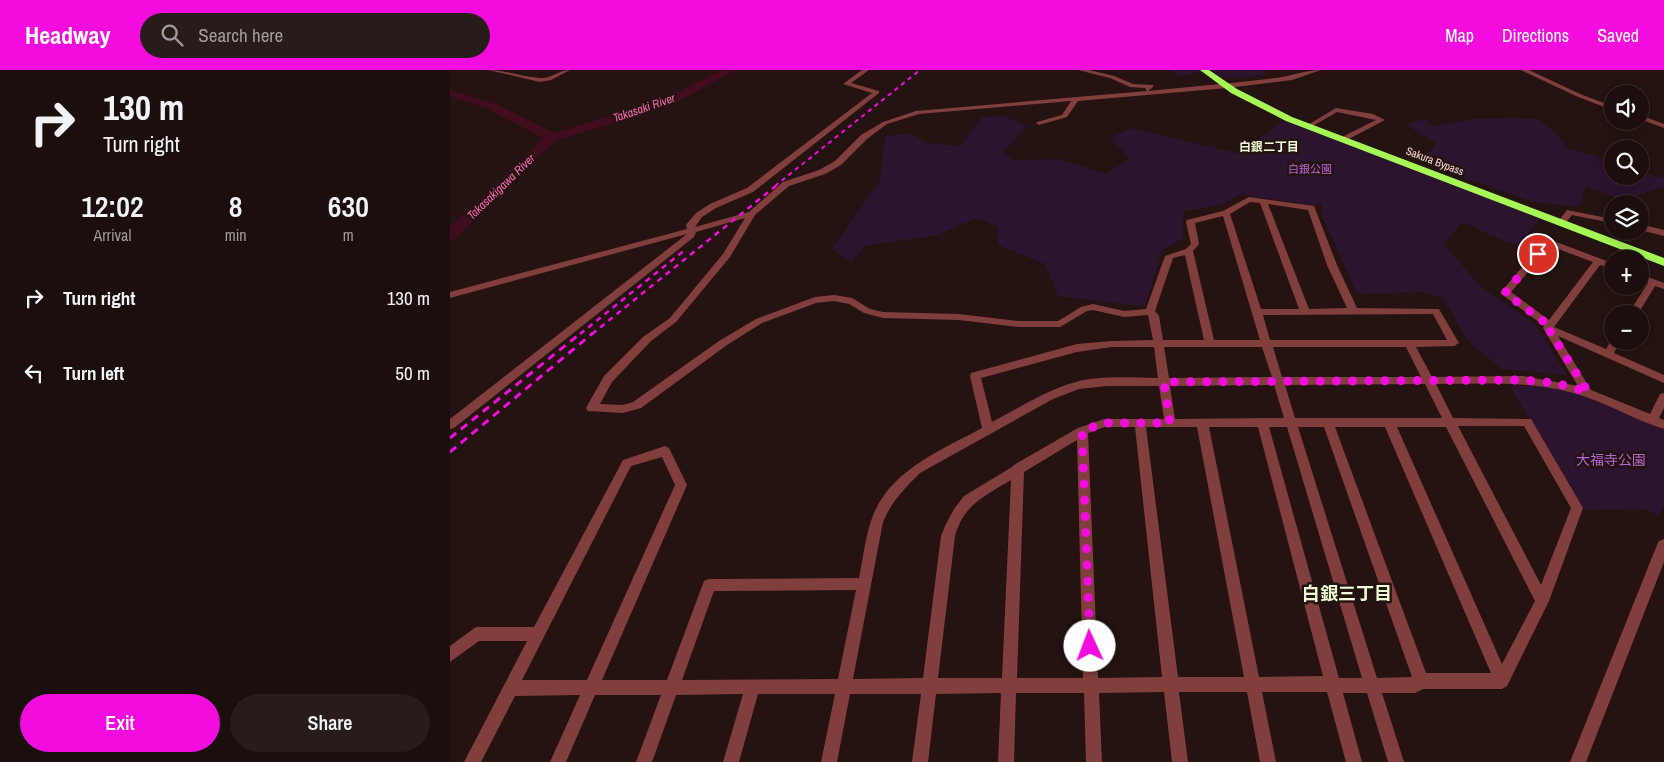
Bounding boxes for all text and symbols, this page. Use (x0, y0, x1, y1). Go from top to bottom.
search box (140, 13, 490, 58)
text: Headway (25, 19, 110, 51)
icon: search (158, 21, 186, 49)
text: Search here (198, 22, 283, 48)
text: Map (1445, 23, 1474, 48)
text: Directions (1502, 23, 1569, 48)
text: Saved (1597, 23, 1639, 48)
text: 130 m (103, 84, 184, 131)
map controls (1604, 85, 1649, 350)
button: sound (1604, 85, 1649, 130)
icon: right (20, 90, 85, 155)
water label: Takasaki River (611, 90, 678, 126)
text: Turn right (103, 129, 180, 159)
district label: 白銀二丁目 (1239, 139, 1299, 155)
button: search (1604, 140, 1649, 185)
street label: Sakura Bypass (1404, 144, 1466, 179)
water label: Takasakigawa River (464, 150, 539, 223)
park label: 白銀公園 (1288, 162, 1332, 176)
text: 12:02 (81, 186, 144, 226)
text: 8 (229, 186, 243, 226)
text: 630 (328, 186, 369, 226)
button: layers (1604, 195, 1649, 240)
text: Arrival (93, 224, 131, 246)
text: min (225, 224, 247, 246)
text: m (343, 224, 354, 246)
pin (1517, 233, 1559, 275)
icon: arrive (1524, 240, 1552, 268)
button: + (1604, 250, 1649, 295)
icon: right (20, 284, 48, 312)
text: Turn right (63, 285, 135, 311)
text: 130 m (387, 285, 430, 311)
button: − (1604, 305, 1649, 350)
icon: left (20, 359, 48, 387)
text: Turn left (63, 360, 124, 386)
text: 50 m (395, 360, 430, 386)
park label: 大福寺公園 (1576, 451, 1646, 469)
district label: 白銀三丁目 (1302, 581, 1392, 606)
position arrow (1063, 619, 1115, 671)
button: Exit (20, 694, 220, 752)
button: Share (230, 694, 430, 752)

